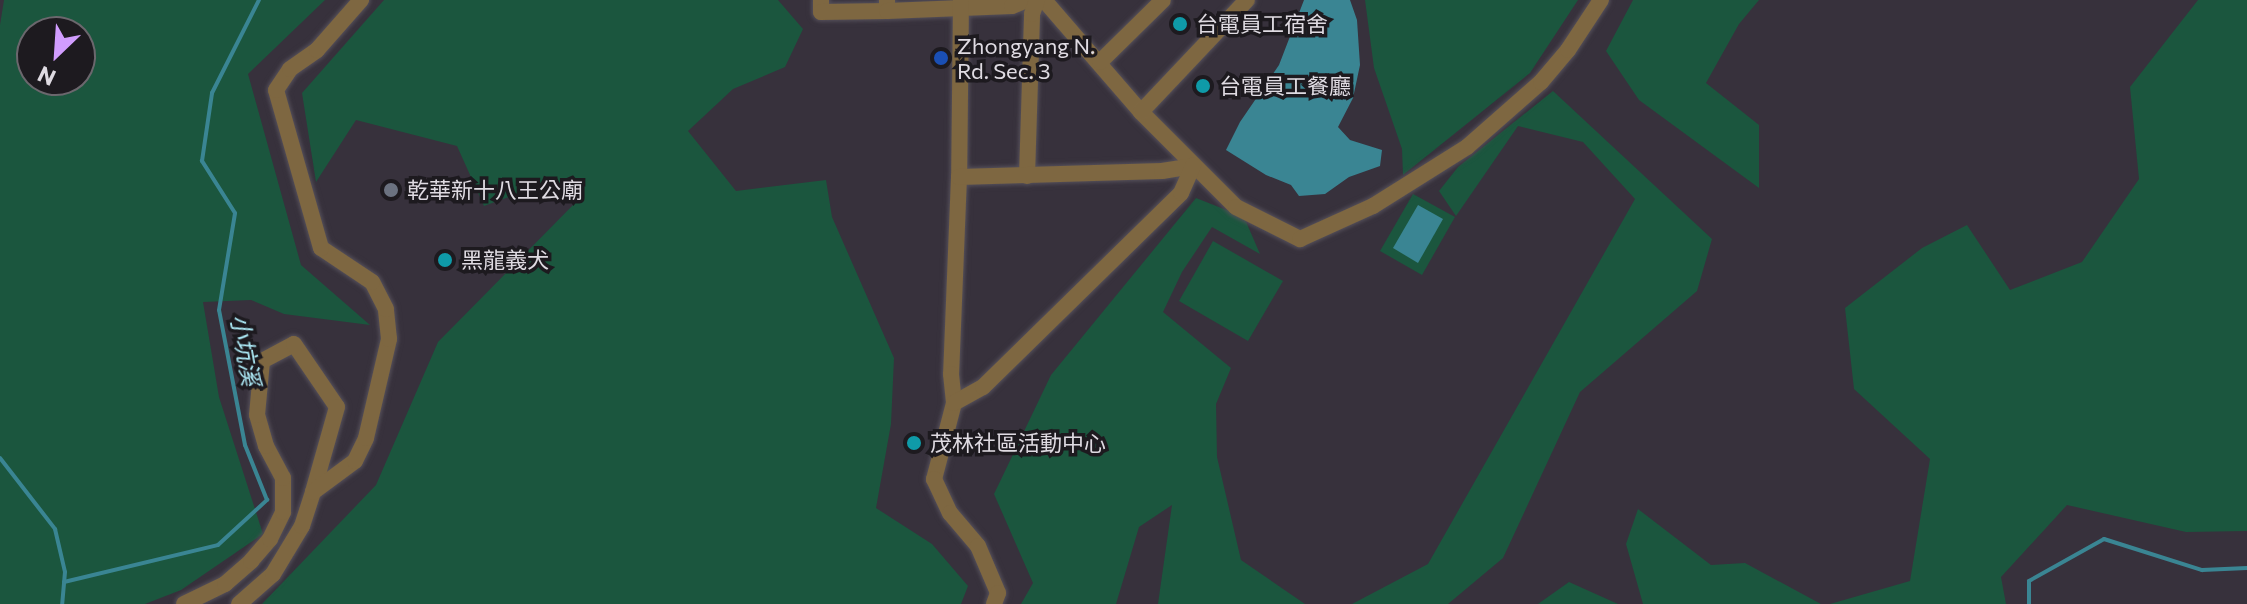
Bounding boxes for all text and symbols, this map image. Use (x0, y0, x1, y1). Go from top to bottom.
place label: 台電員工宿舍 (1196, 11, 1328, 37)
marker: 台電員工宿舍 (1171, 15, 1189, 33)
north arrow (16, 16, 96, 96)
place label: Zhongyang N. Rd. Sec. 3 (957, 32, 1095, 84)
marker: Zhongyang N. Rd. Sec. 3 (932, 49, 950, 67)
text: N (33, 61, 60, 92)
place label: 台電員工餐廳 (1219, 73, 1351, 99)
marker: 台電員工餐廳 (1194, 77, 1212, 95)
place label: 乾華新十八王公廟 (407, 177, 583, 203)
marker: 乾華新十八王公廟 (382, 181, 400, 199)
place label: 黑龍義犬 (461, 247, 549, 273)
marker: 黑龍義犬 (436, 251, 454, 269)
water label: 小坑溪 (226, 312, 266, 388)
place label: 茂林社區活動中心 (930, 430, 1106, 456)
marker: 茂林社區活動中心 (905, 434, 923, 452)

